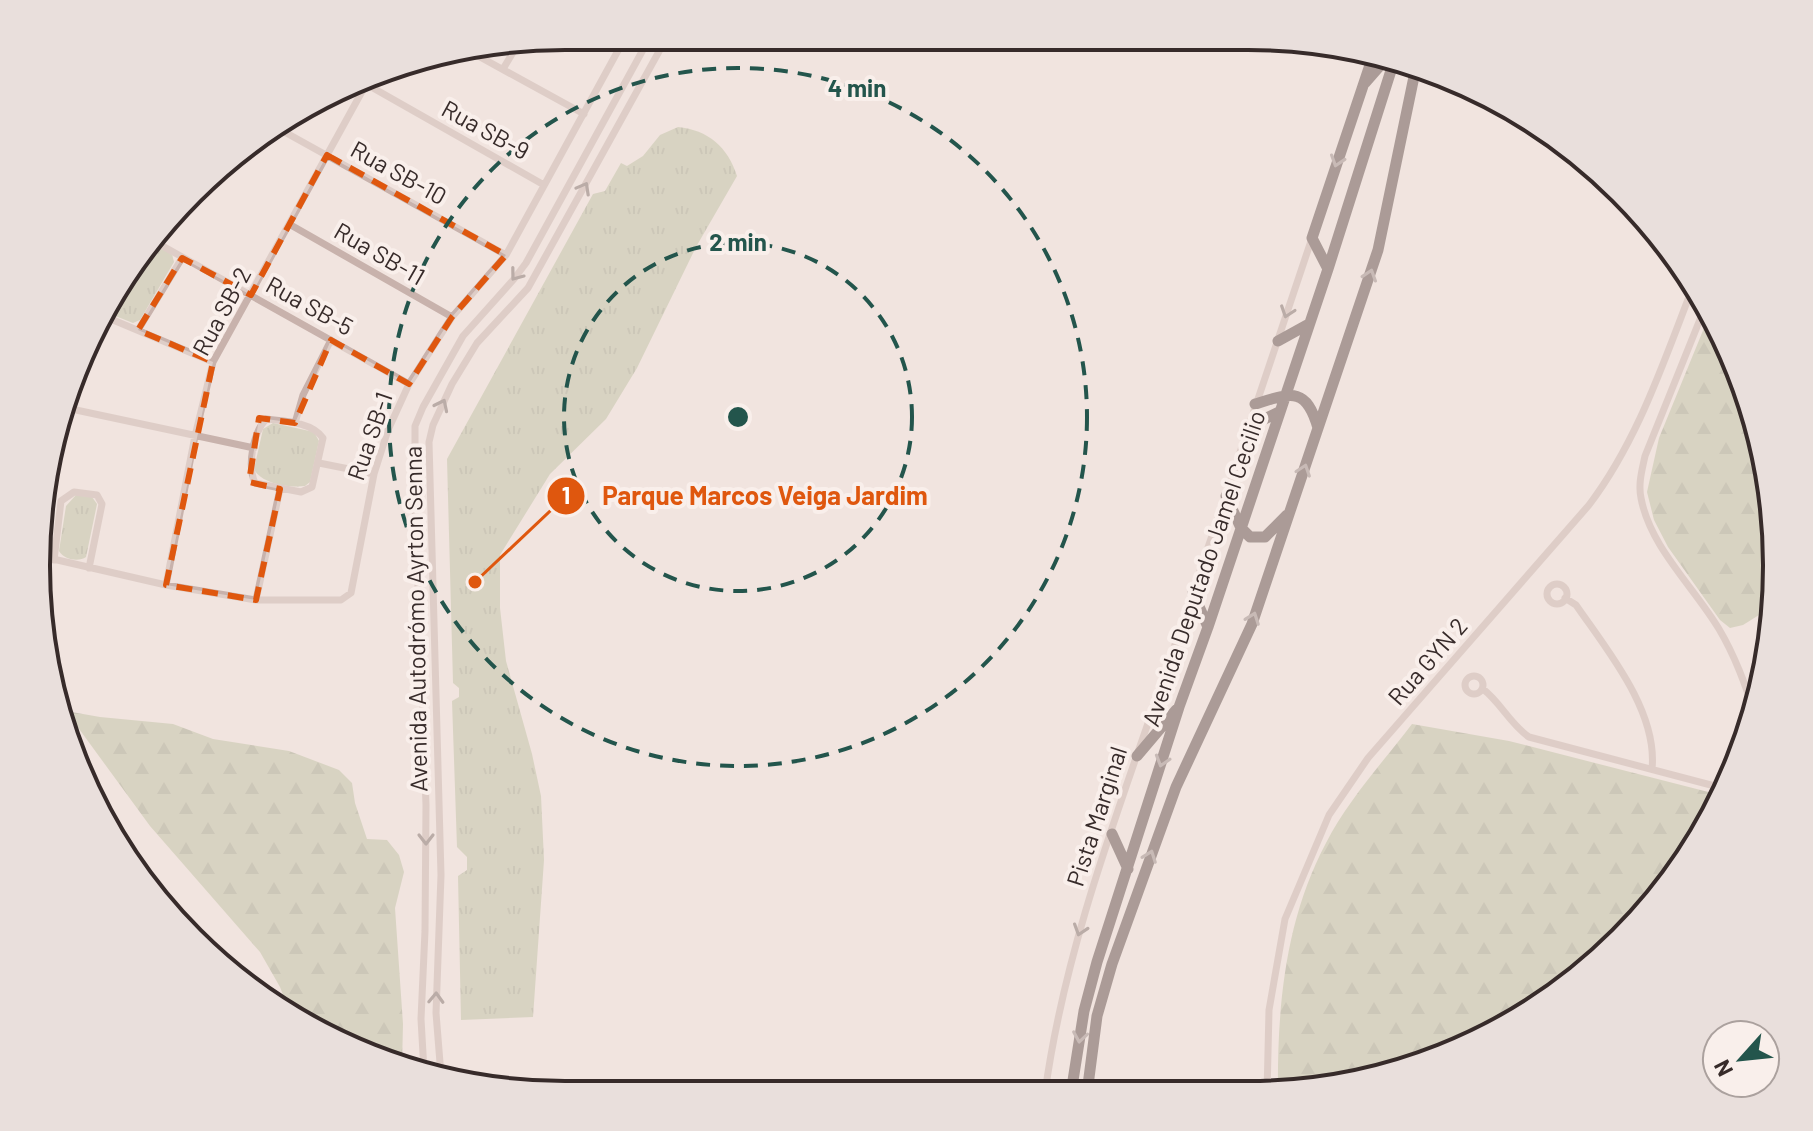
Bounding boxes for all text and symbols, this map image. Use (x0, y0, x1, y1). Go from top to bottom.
text: 4 min (828, 73, 886, 102)
street label: Rua SB-9 (437, 93, 535, 165)
street label: Rua SB-10 (346, 134, 452, 210)
one-way arrow (1330, 153, 1346, 167)
one-way arrow (574, 182, 589, 196)
street label: Rua SB-11 (329, 215, 431, 291)
text: 2 min (709, 227, 767, 256)
street label: Rua SB-2 (186, 262, 256, 360)
one-way arrow (511, 267, 526, 281)
street label: Rua SB-5 (261, 269, 359, 341)
one-way arrow (1360, 269, 1376, 283)
one-way arrow (1281, 304, 1297, 318)
street label: Rua SB-1 (340, 388, 398, 484)
one-way arrow (432, 398, 448, 413)
centre of rings (724, 403, 752, 431)
street label: Avenida Deputado Jamel Cecilio (1135, 406, 1271, 730)
street label: Avenida Autodrómo Ayrton Senna (397, 446, 433, 792)
one-way arrow (1295, 464, 1311, 478)
callout: Parque Marcos Veiga Jardim (546, 471, 944, 521)
text: Parque Marcos Veiga Jardim (602, 479, 928, 510)
text: 1 (562, 480, 570, 509)
street label: Rua GYN 2 (1381, 611, 1473, 711)
one-way arrow (1244, 612, 1260, 626)
street label: Pista Marginal (1060, 742, 1132, 890)
one-way arrow (1155, 754, 1171, 767)
one-way arrow (417, 833, 435, 846)
one-way arrow (1141, 850, 1157, 864)
one-way arrow (1074, 923, 1090, 937)
one-way arrow (428, 991, 445, 1004)
north arrow (1701, 1019, 1781, 1099)
one-way arrow (1072, 1030, 1089, 1044)
text: N (1707, 1056, 1737, 1081)

